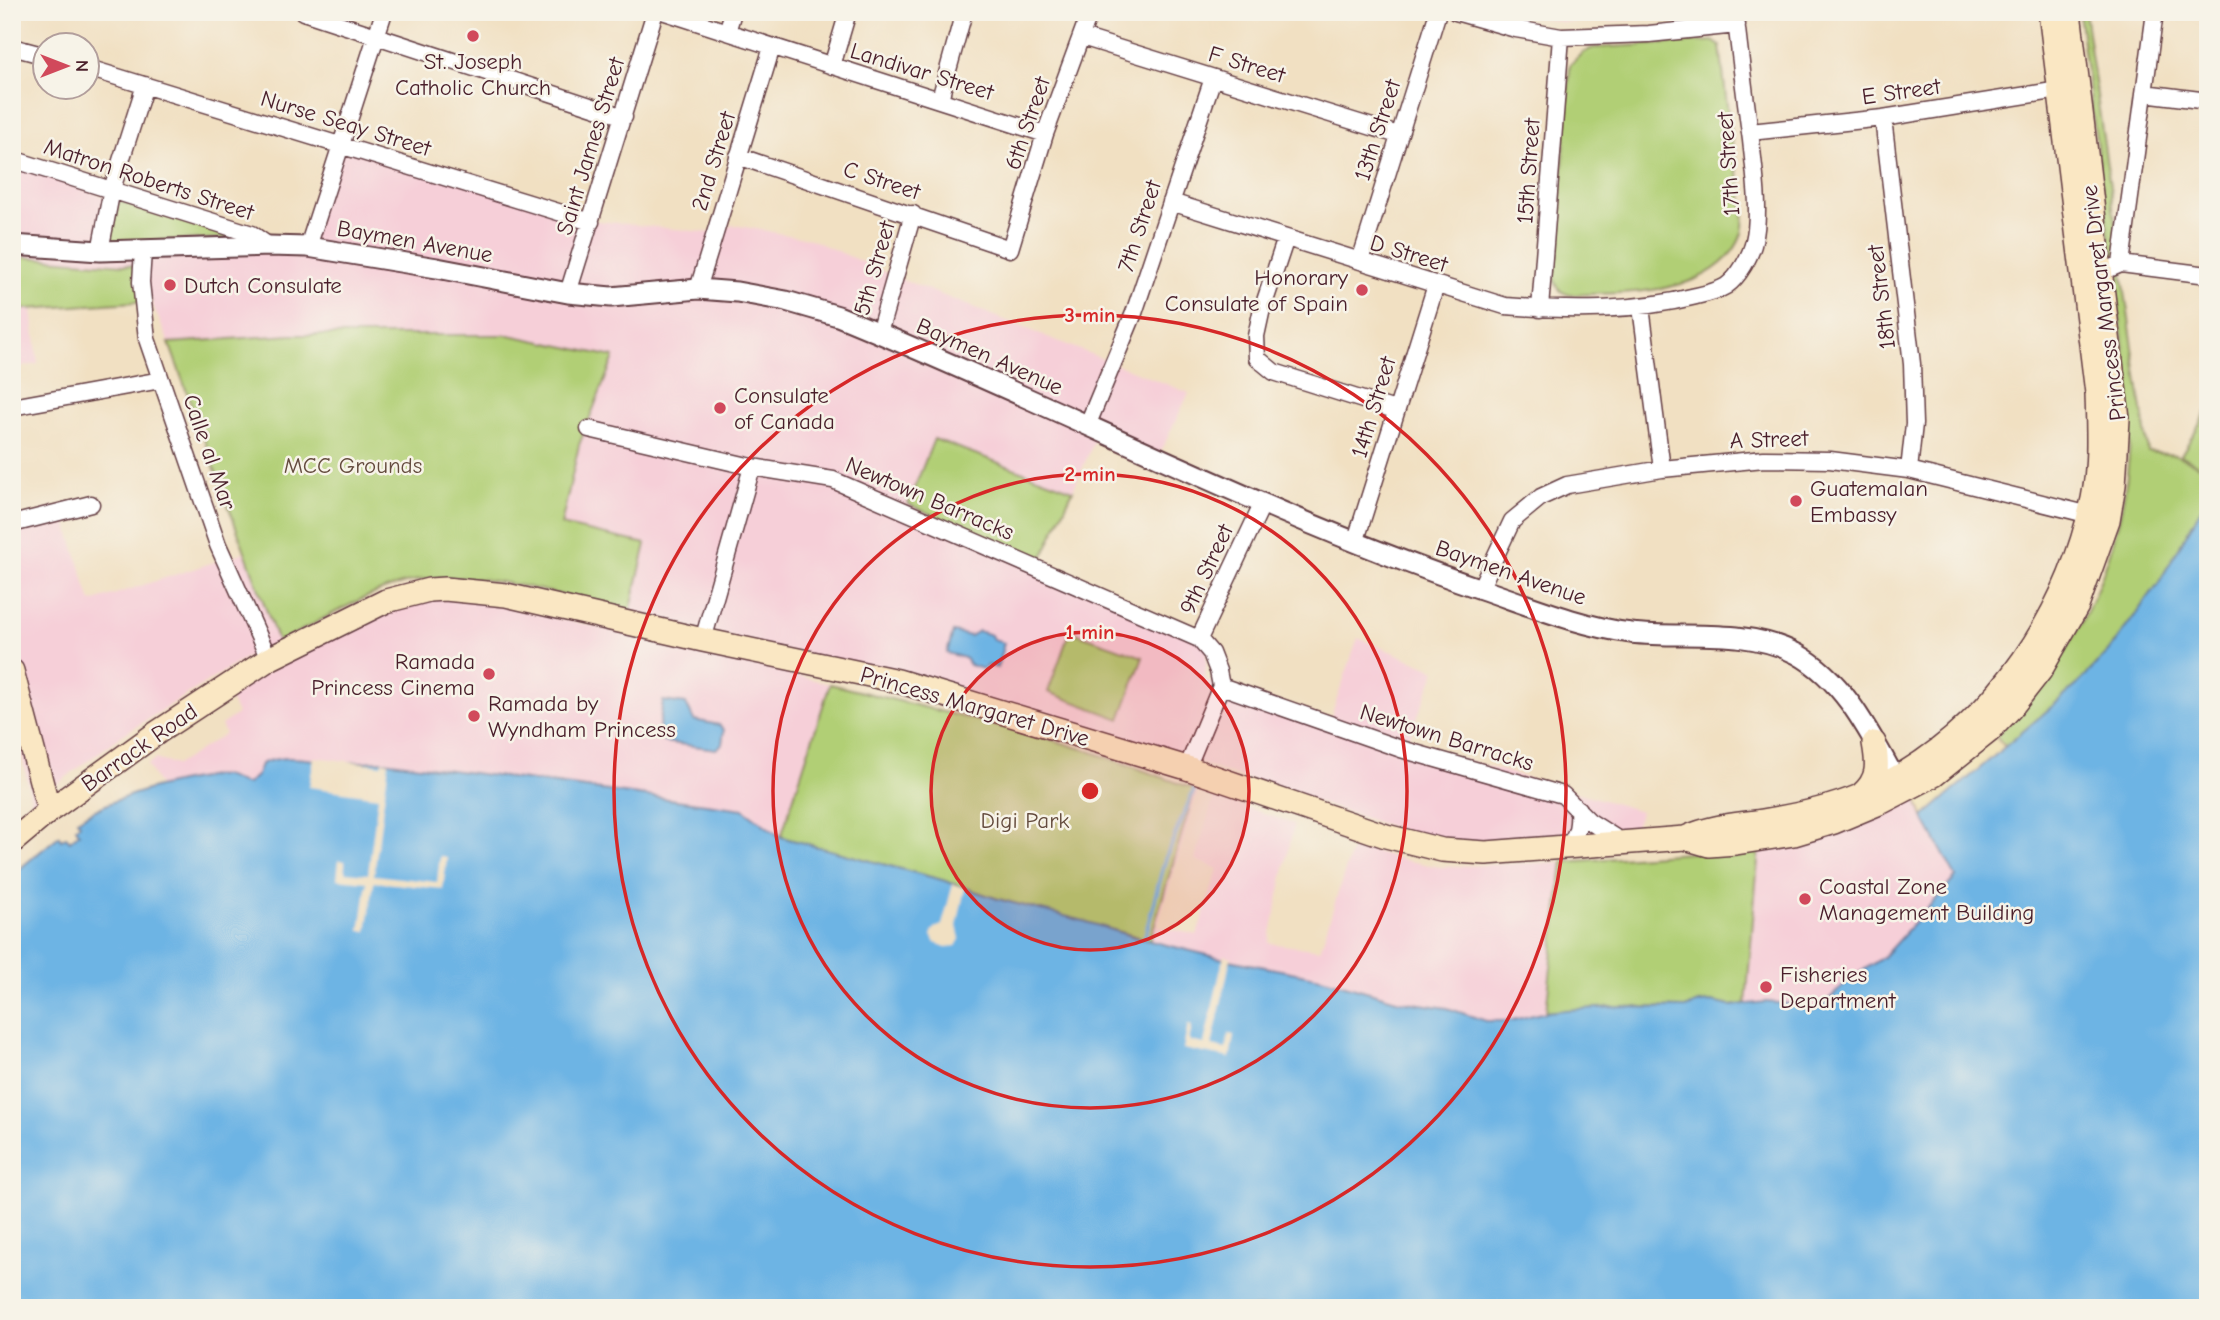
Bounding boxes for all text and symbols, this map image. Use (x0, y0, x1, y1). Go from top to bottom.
marker: St. Joseph Catholic Church (465, 28, 481, 44)
north arrow (32, 32, 102, 102)
street label: Landivar Street (847, 37, 998, 107)
street label: F Street (1205, 40, 1290, 89)
place label: St. Joseph Catholic Church (395, 48, 551, 101)
street label: Saint James Street (551, 53, 631, 238)
text: N (71, 60, 93, 72)
street label: 6th Street (999, 72, 1056, 173)
street label: E Street (1860, 72, 1944, 110)
street label: 13th Street (1348, 75, 1407, 184)
street label: Nurse Seay Street (258, 85, 435, 163)
street label: 2nd Street (686, 107, 742, 214)
street label: 17th Street (1711, 110, 1746, 217)
street label: 15th Street (1511, 116, 1546, 225)
street label: Matron Roberts Street (41, 133, 259, 227)
street label: C Street (840, 155, 925, 206)
street label: 7th Street (1112, 175, 1167, 276)
street label: Princess Margaret Drive (2076, 184, 2131, 422)
street label: Baymen Avenue (335, 215, 495, 268)
street label: 5th Street (848, 217, 901, 318)
street label: D Street (1367, 229, 1452, 278)
street label: 18th Street (1862, 242, 1901, 351)
place label: Honorary Consulate of Spain (1165, 264, 1349, 317)
place label: Dutch Consulate (184, 272, 342, 299)
marker: Dutch Consulate (162, 277, 178, 293)
marker: Honorary Consulate of Spain (1354, 282, 1370, 298)
text: 3 min (1064, 303, 1116, 327)
street label: Baymen Avenue (912, 312, 1067, 401)
street label: 14th Street (1345, 352, 1402, 461)
place label: Consulate of Canada (734, 382, 835, 435)
street label: Calle al Mar (177, 391, 242, 514)
marker: Consulate of Canada (712, 400, 728, 416)
street label: A Street (1729, 425, 1810, 454)
street label: Newtown Barracks (842, 451, 1018, 546)
park label: MCC Grounds (284, 452, 422, 479)
text: 2 min (1064, 462, 1116, 486)
place label: Guatemalan Embassy (1810, 475, 1928, 528)
marker: Guatemalan Embassy (1788, 493, 1804, 509)
street label: 9th Street (1174, 519, 1240, 619)
street label: Baymen Avenue (1432, 534, 1590, 611)
text: 1 min (1066, 620, 1114, 644)
place label: Ramada Princess Cinema (311, 648, 475, 701)
street label: Princess Margaret Drive (857, 661, 1092, 752)
marker: Ramada Princess Cinema (481, 666, 497, 682)
place label: Ramada by Wyndham Princess (488, 690, 676, 743)
street label: Barrack Road (76, 698, 202, 797)
street label: Newtown Barracks (1357, 698, 1537, 777)
marker: Ramada by Wyndham Princess (466, 708, 482, 724)
centre of rings (1078, 779, 1102, 803)
park label: Digi Park (981, 807, 1069, 834)
place label: Coastal Zone Management Building (1819, 873, 2035, 926)
marker: Coastal Zone Management Building (1797, 891, 1813, 907)
place label: Fisheries Department (1780, 961, 1897, 1014)
marker: Fisheries Department (1758, 979, 1774, 995)

